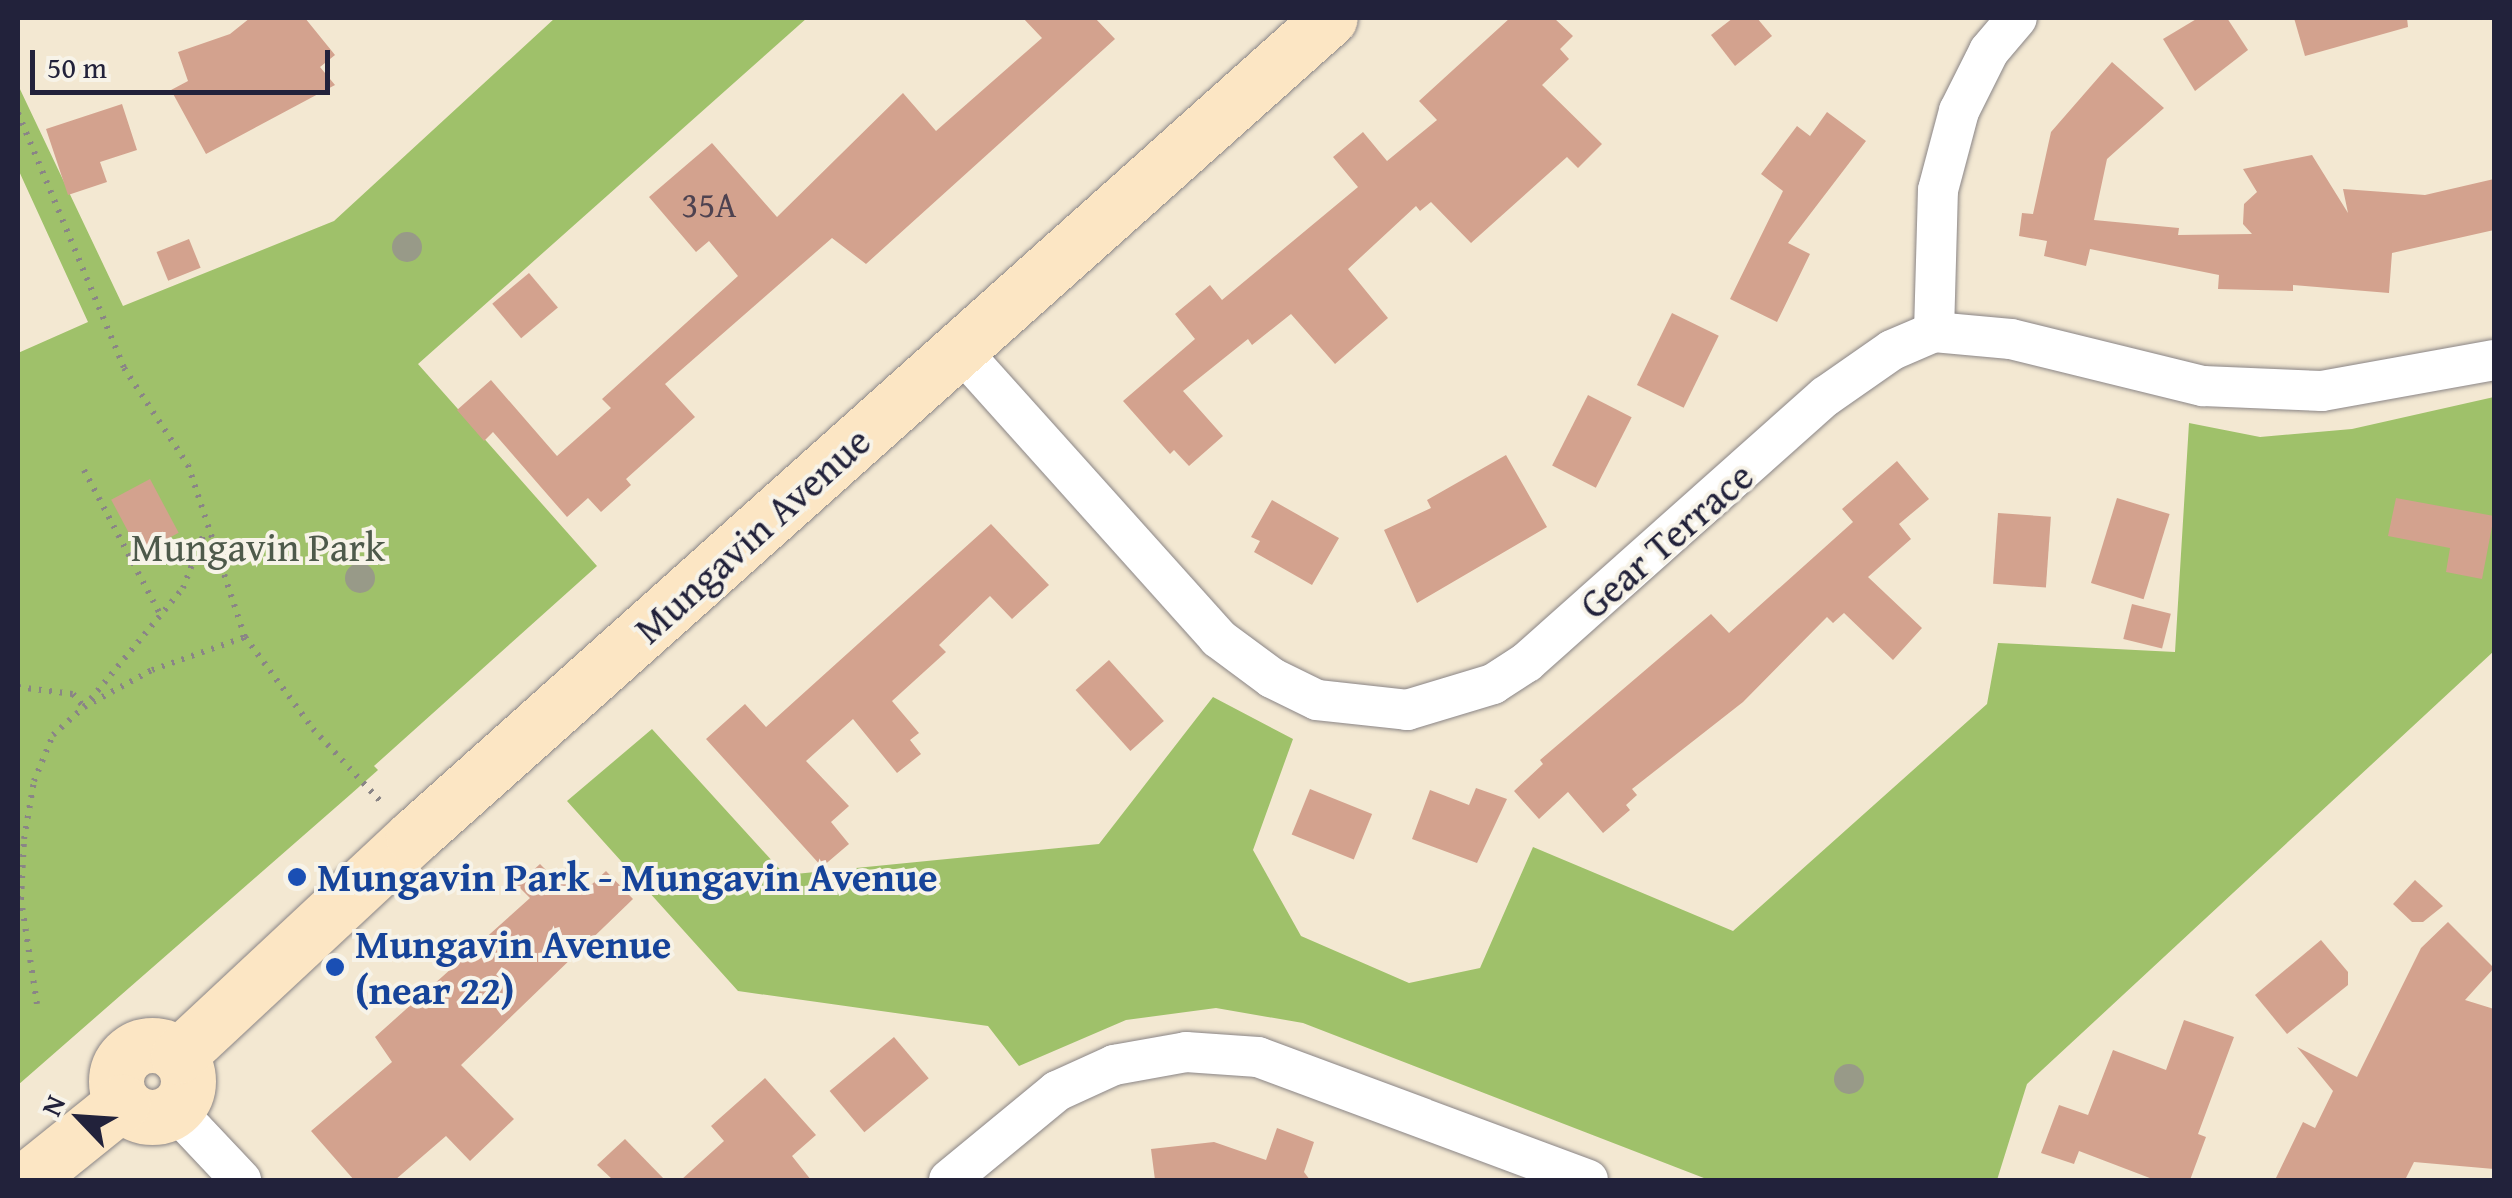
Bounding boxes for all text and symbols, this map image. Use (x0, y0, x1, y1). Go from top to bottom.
scale bar (35, 30, 335, 92)
text: 50 m (47, 45, 107, 89)
house number: 35A (682, 184, 736, 226)
street label: Mungavin Avenue (624, 417, 880, 653)
street label: Gear Terrace (1569, 452, 1763, 628)
park label: Mungavin Park (131, 523, 385, 571)
place label: Mungavin Park - Mungavin Avenue (317, 853, 938, 901)
marker: Mungavin Park - Mungavin Avenue (286, 866, 308, 888)
place label: Mungavin Avenue (near 22) (355, 920, 671, 1014)
marker: Mungavin Avenue (near 22) (324, 956, 346, 978)
north arrow (30, 1068, 130, 1168)
text: N (30, 1088, 75, 1122)

